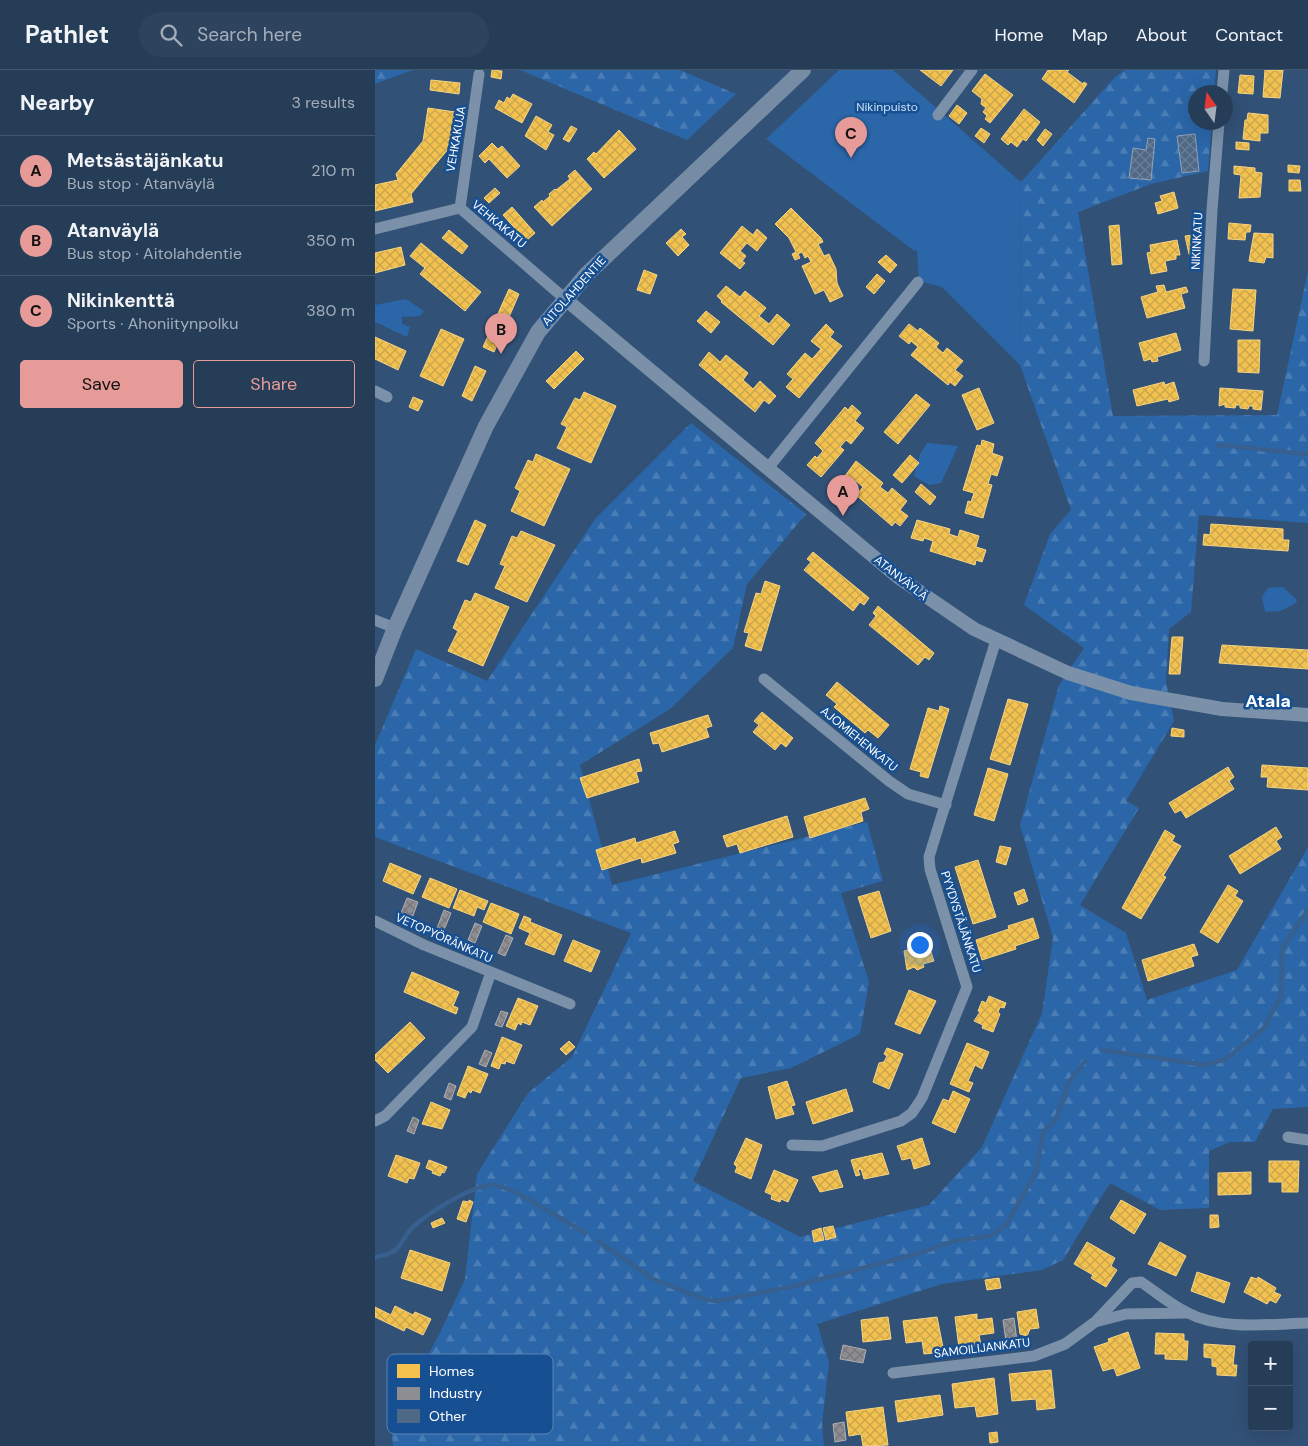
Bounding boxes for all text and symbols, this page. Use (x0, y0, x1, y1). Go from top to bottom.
search box (139, 12, 489, 57)
text: Pathlet (25, 19, 109, 50)
icon: search (157, 21, 185, 49)
text: Search here (197, 22, 302, 47)
text: Home (994, 23, 1044, 47)
text: Map (1072, 23, 1108, 47)
text: About (1136, 23, 1187, 47)
text: Contact (1215, 23, 1283, 47)
north arrow (1188, 85, 1233, 130)
text: Nearby (20, 89, 94, 117)
text: 3 results (292, 92, 355, 113)
park label: Nikinpuisto (856, 99, 918, 115)
street label: VEHKAKUJA (442, 105, 470, 173)
pin: C (835, 117, 867, 158)
text: Metsästäjänkatu (67, 148, 223, 173)
text: A (30, 160, 42, 181)
text: 210 m (311, 160, 355, 181)
text: Bus stop · Atanväylä (67, 173, 215, 194)
street label: VEHKAKATU (468, 196, 530, 252)
street label: NIKINKATU (1187, 212, 1207, 270)
text: Atanväylä (67, 218, 159, 243)
text: B (31, 230, 41, 251)
text: 350 m (306, 230, 355, 251)
text: Bus stop · Aitolahdentie (67, 243, 242, 264)
street label: AITOLAHDENTIE (538, 253, 610, 329)
text: Nikinkenttä (67, 288, 175, 313)
text: C (30, 300, 42, 321)
text: 380 m (306, 300, 355, 321)
text: Sports · Ahoniitynpolku (67, 313, 239, 334)
pin: B (485, 313, 517, 354)
button: Save (20, 360, 183, 408)
button: Share (193, 360, 355, 408)
pin: A (827, 475, 859, 516)
street label: ATANVÄYLÄ (871, 552, 931, 604)
district label: Atala (1245, 689, 1291, 713)
street label: AJOMIEHENKATU (817, 703, 901, 775)
street label: PYYDYSTÄJÄNKATU (937, 869, 985, 975)
street label: VETOPYÖRÄNKATU (393, 909, 495, 967)
your location (907, 932, 933, 958)
street label: SAMOILIJANKATU (933, 1334, 1031, 1362)
map controls (1248, 1341, 1293, 1431)
button: + (1248, 1341, 1293, 1386)
legend (387, 1354, 553, 1434)
text: Homes (429, 1362, 474, 1380)
text: Industry (429, 1384, 482, 1402)
button: − (1248, 1386, 1293, 1431)
text: Other (429, 1407, 467, 1425)

